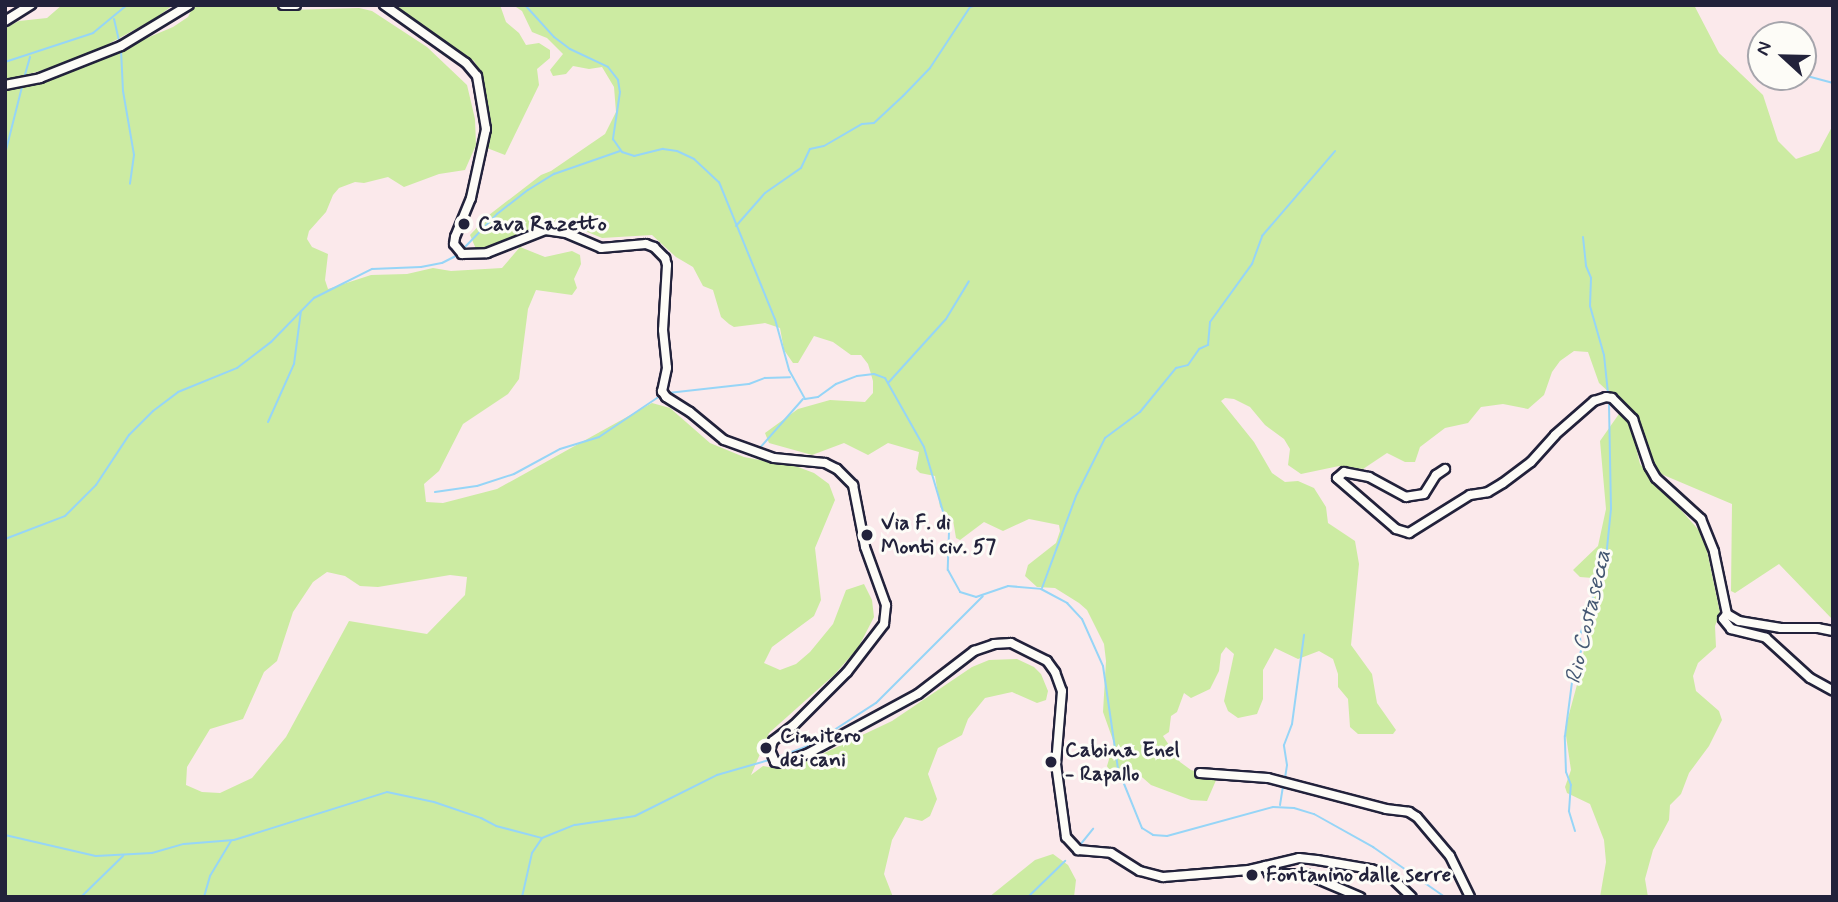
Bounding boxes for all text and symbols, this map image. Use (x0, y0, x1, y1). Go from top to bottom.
north arrow (1747, 21, 1817, 91)
text: N (1750, 38, 1778, 59)
place label: Cava Razetto (478, 211, 604, 237)
marker: Cava Razetto (456, 216, 472, 232)
place label: Via F. di Monti civ. 57 (881, 510, 996, 560)
marker: Via F. di Monti civ. 57 (859, 527, 875, 543)
water label: Rio Costasecca (1560, 547, 1618, 687)
place label: Cimitero dei cani (780, 723, 861, 773)
place label: Cabina Enel - Rapallo (1065, 737, 1180, 787)
marker: Cimitero dei cani (758, 740, 774, 756)
marker: Cabina Enel - Rapallo (1043, 754, 1059, 770)
place label: Fontanino dalle serre (1266, 862, 1451, 888)
marker: Fontanino dalle serre (1244, 867, 1260, 883)

